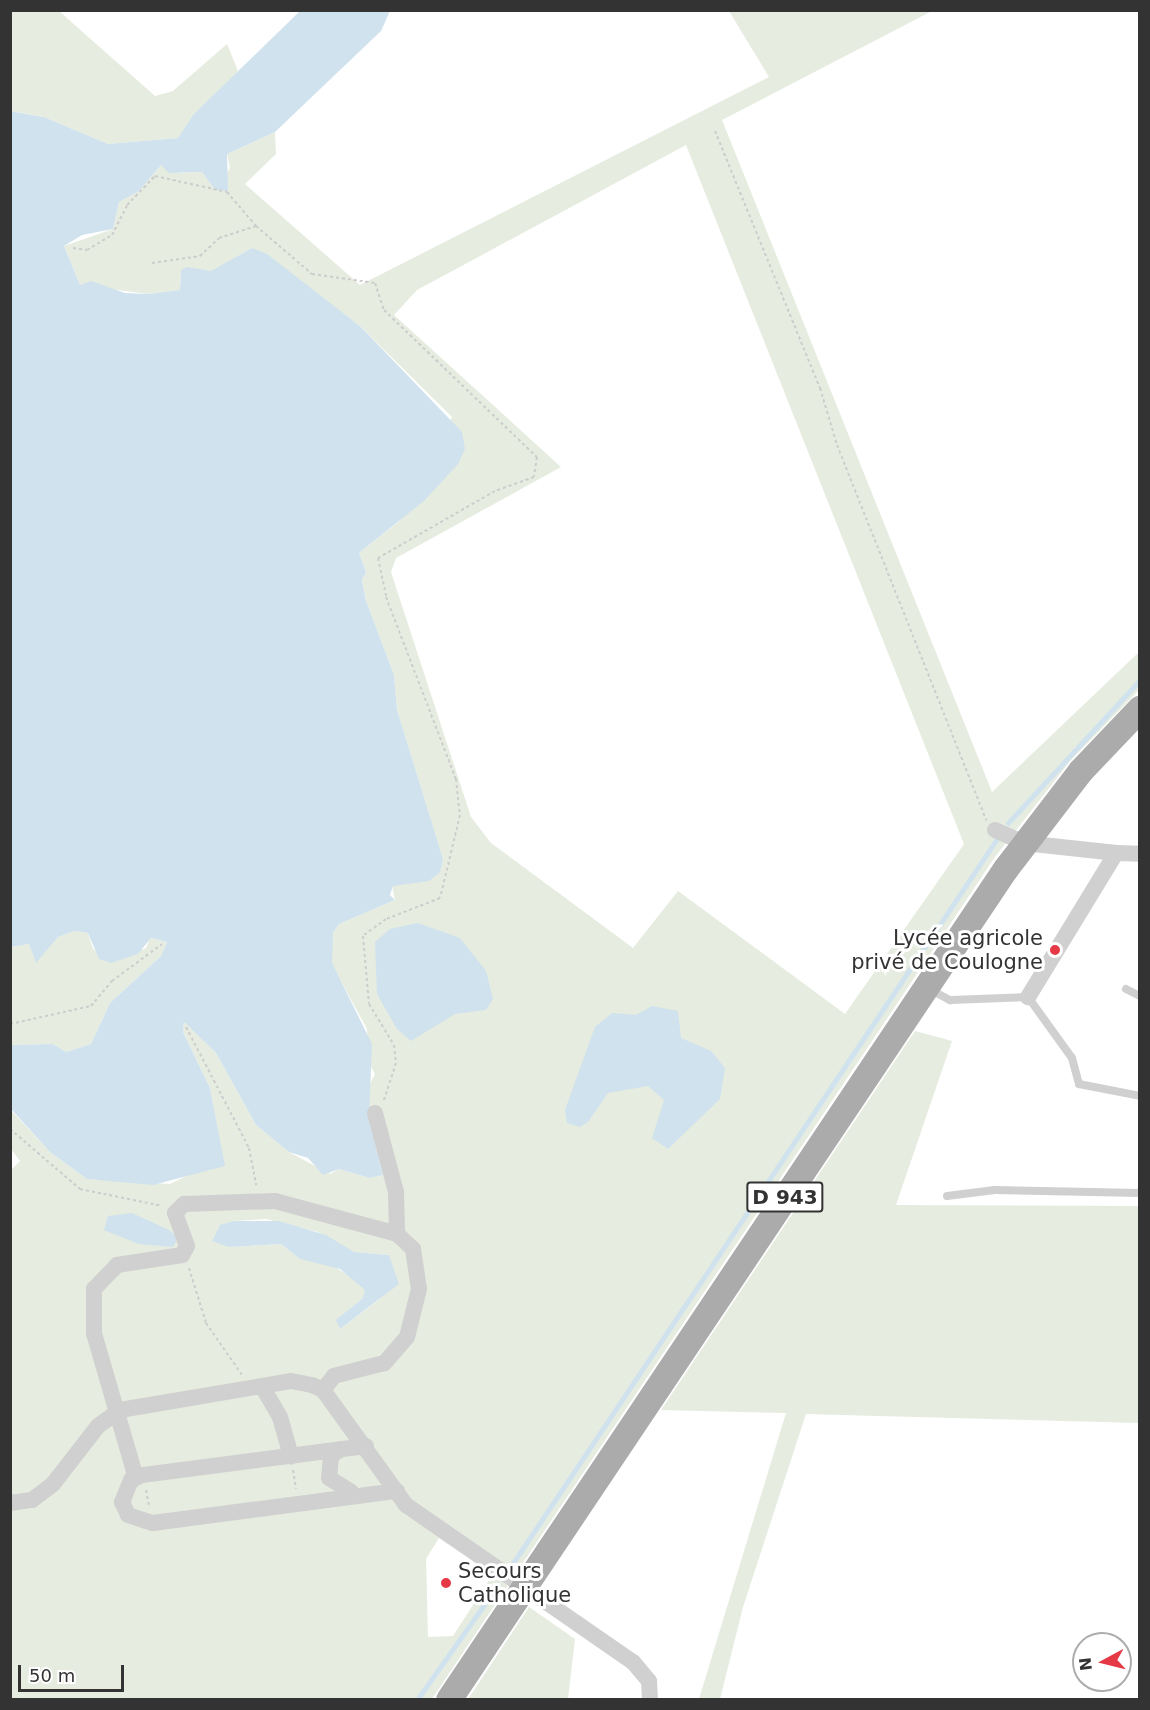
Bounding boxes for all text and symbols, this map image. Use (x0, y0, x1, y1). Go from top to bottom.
place label: Lycée agricole privé de Coulogne (851, 925, 1043, 975)
marker: Lycée agricole privé de Coulogne (1048, 943, 1062, 957)
road number: D 943 (746, 1180, 824, 1214)
place label: Secours Catholique (458, 1558, 571, 1608)
marker: Secours Catholique (439, 1576, 453, 1590)
north arrow (1072, 1632, 1132, 1692)
scale bar (21, 1653, 128, 1691)
text: N (1075, 1656, 1096, 1672)
text: 50 m (29, 1665, 75, 1686)

